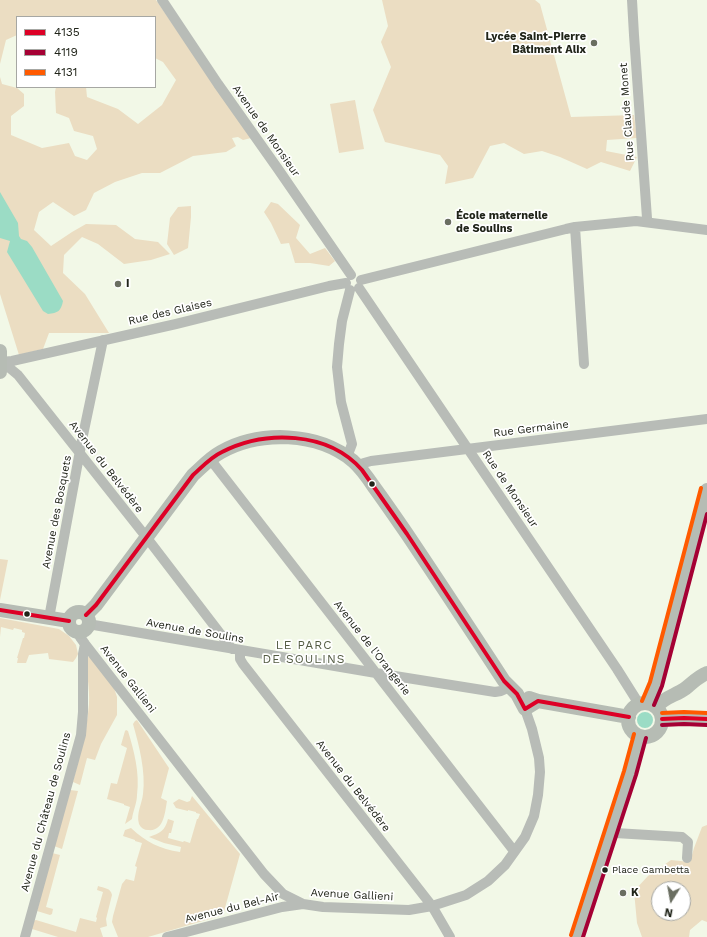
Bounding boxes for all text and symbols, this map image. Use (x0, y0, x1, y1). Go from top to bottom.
legend (16, 16, 156, 88)
text: 4135 (54, 25, 80, 39)
place label: Lycée Saint-Pierre Bâtiment Alix (486, 30, 586, 56)
marker: Lycée Saint-Pierre Bâtiment Alix (589, 38, 599, 48)
text: 4119 (54, 45, 78, 59)
street label: Rue Claude Monet (617, 62, 637, 162)
text: 4131 (54, 65, 78, 79)
street label: Avenue de Monsieur (229, 83, 303, 179)
place label: École maternelle de Soulins (456, 209, 548, 235)
marker: École maternelle de Soulins (443, 217, 453, 227)
place label: I (126, 277, 129, 291)
marker: I (113, 279, 123, 289)
street label: Rue des Glaises (127, 296, 213, 328)
street label: Rue Germaine (493, 418, 569, 440)
street label: Avenue du Belvédère (66, 419, 146, 515)
street label: Rue de Monsieur (479, 448, 541, 530)
street label: Avenue des Bosquets (40, 454, 74, 570)
unlabelled marker (367, 479, 377, 489)
street label: Avenue de l'Orangerie (331, 598, 413, 698)
unlabelled marker (22, 609, 32, 619)
street label: Avenue de Soulins (145, 616, 245, 646)
district label: LE PARC DE SOULINS (263, 638, 345, 666)
street label: Avenue Gallieni (97, 642, 159, 716)
street label: Avenue du Château de Soulins (18, 731, 74, 893)
street label: Avenue du Belvédère (313, 738, 393, 834)
place label: Place Gambetta (612, 864, 689, 876)
marker: Place Gambetta (600, 865, 610, 875)
north arrow (651, 881, 691, 921)
street label: Avenue Gallieni (310, 886, 394, 904)
place label: K (631, 886, 639, 900)
marker: K (618, 888, 628, 898)
street label: Avenue du Bel-Air (184, 890, 280, 926)
text: N (664, 905, 674, 919)

